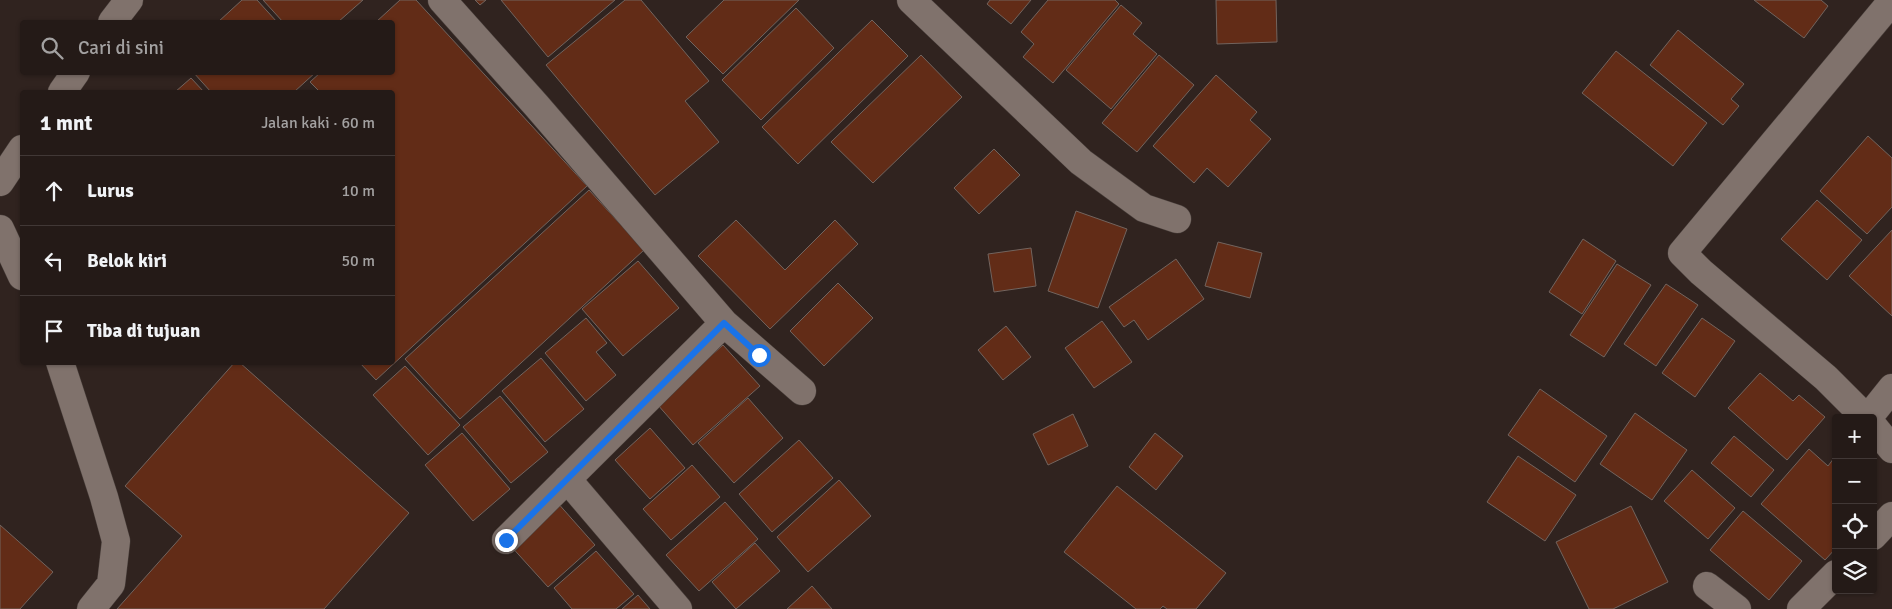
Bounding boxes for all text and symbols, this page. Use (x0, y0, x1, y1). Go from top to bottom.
search box (20, 20, 395, 75)
icon: search (38, 34, 66, 62)
text: Cari di sini (78, 36, 164, 60)
text: 1 mnt (40, 110, 92, 136)
text: Jalan kaki · 60 m (261, 113, 375, 133)
icon: ahead (40, 177, 68, 205)
text: Lurus (87, 179, 134, 203)
text: 10 m (341, 181, 375, 201)
icon: left (40, 247, 68, 275)
text: Belok kiri (87, 249, 167, 273)
text: 50 m (341, 251, 375, 271)
icon: arrive (40, 317, 68, 345)
text: Tiba di tujuan (87, 319, 200, 343)
route start (748, 344, 771, 367)
map controls (1832, 414, 1877, 594)
button: + (1832, 414, 1877, 459)
button: − (1832, 459, 1877, 504)
button: locate (1832, 504, 1877, 549)
route end (495, 529, 518, 552)
button: layers (1832, 549, 1877, 594)

